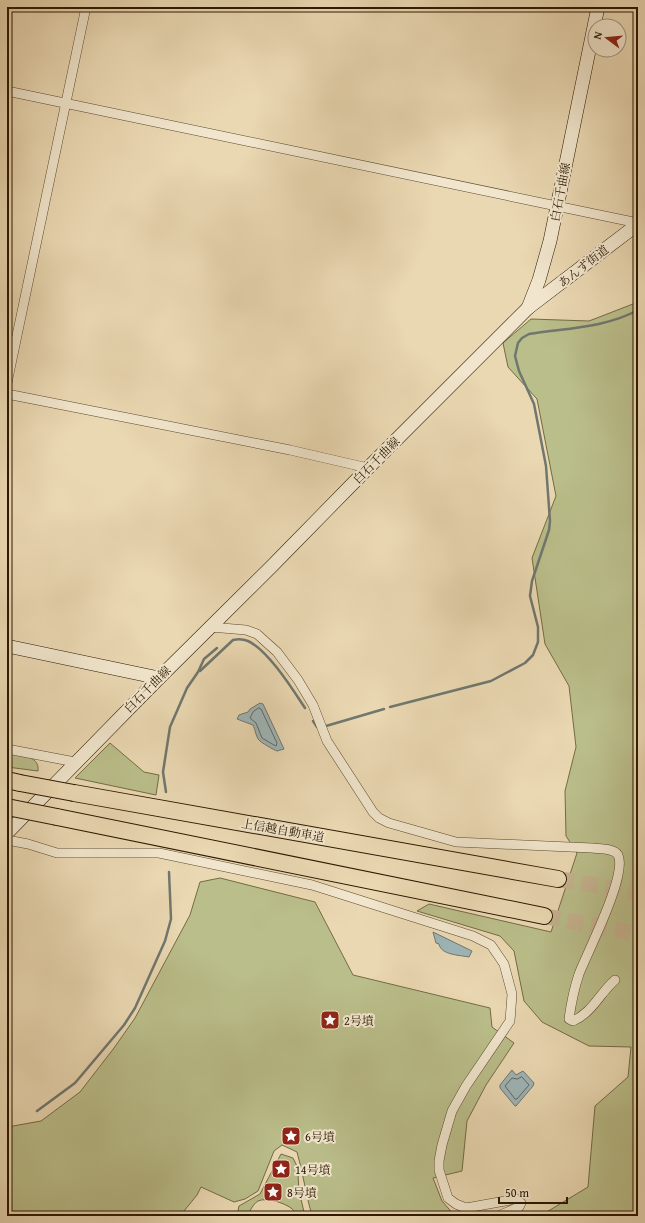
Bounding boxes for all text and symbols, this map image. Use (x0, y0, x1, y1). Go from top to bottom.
north arrow (587, 18, 627, 58)
text: N (589, 29, 606, 41)
street label: 白石千曲線 (546, 161, 574, 223)
street label: あんず街道 (554, 241, 612, 291)
street label: 白石千曲線 (349, 433, 403, 487)
street label: 白石千曲線 (120, 662, 174, 716)
street label: 上信越自動車道 (240, 814, 326, 846)
place icon: 2号墳 (319, 1009, 341, 1031)
place label: 2号墳 (344, 1012, 374, 1029)
place icon: 6号墳 (280, 1125, 302, 1147)
place label: 6号墳 (305, 1128, 335, 1145)
place icon: 14号墳 (270, 1158, 292, 1180)
place label: 14号墳 (295, 1161, 331, 1178)
scale bar (499, 1179, 567, 1205)
place icon: 8号墳 (262, 1181, 284, 1203)
place label: 8号墳 (287, 1184, 317, 1201)
text: 50 m (505, 1184, 529, 1201)

